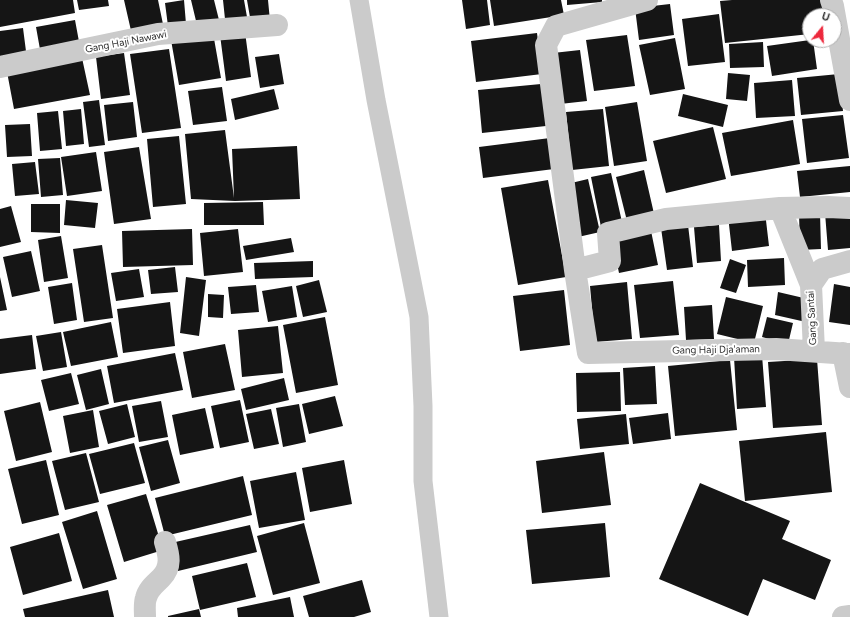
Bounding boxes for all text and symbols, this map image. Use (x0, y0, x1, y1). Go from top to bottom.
north arrow (802, 8, 842, 48)
text: U (820, 10, 831, 24)
street label: Gang Haji Nawawi (84, 28, 168, 56)
street label: Gang Santai (805, 290, 819, 346)
street label: Gang Haji Dja'aman (672, 343, 760, 357)

